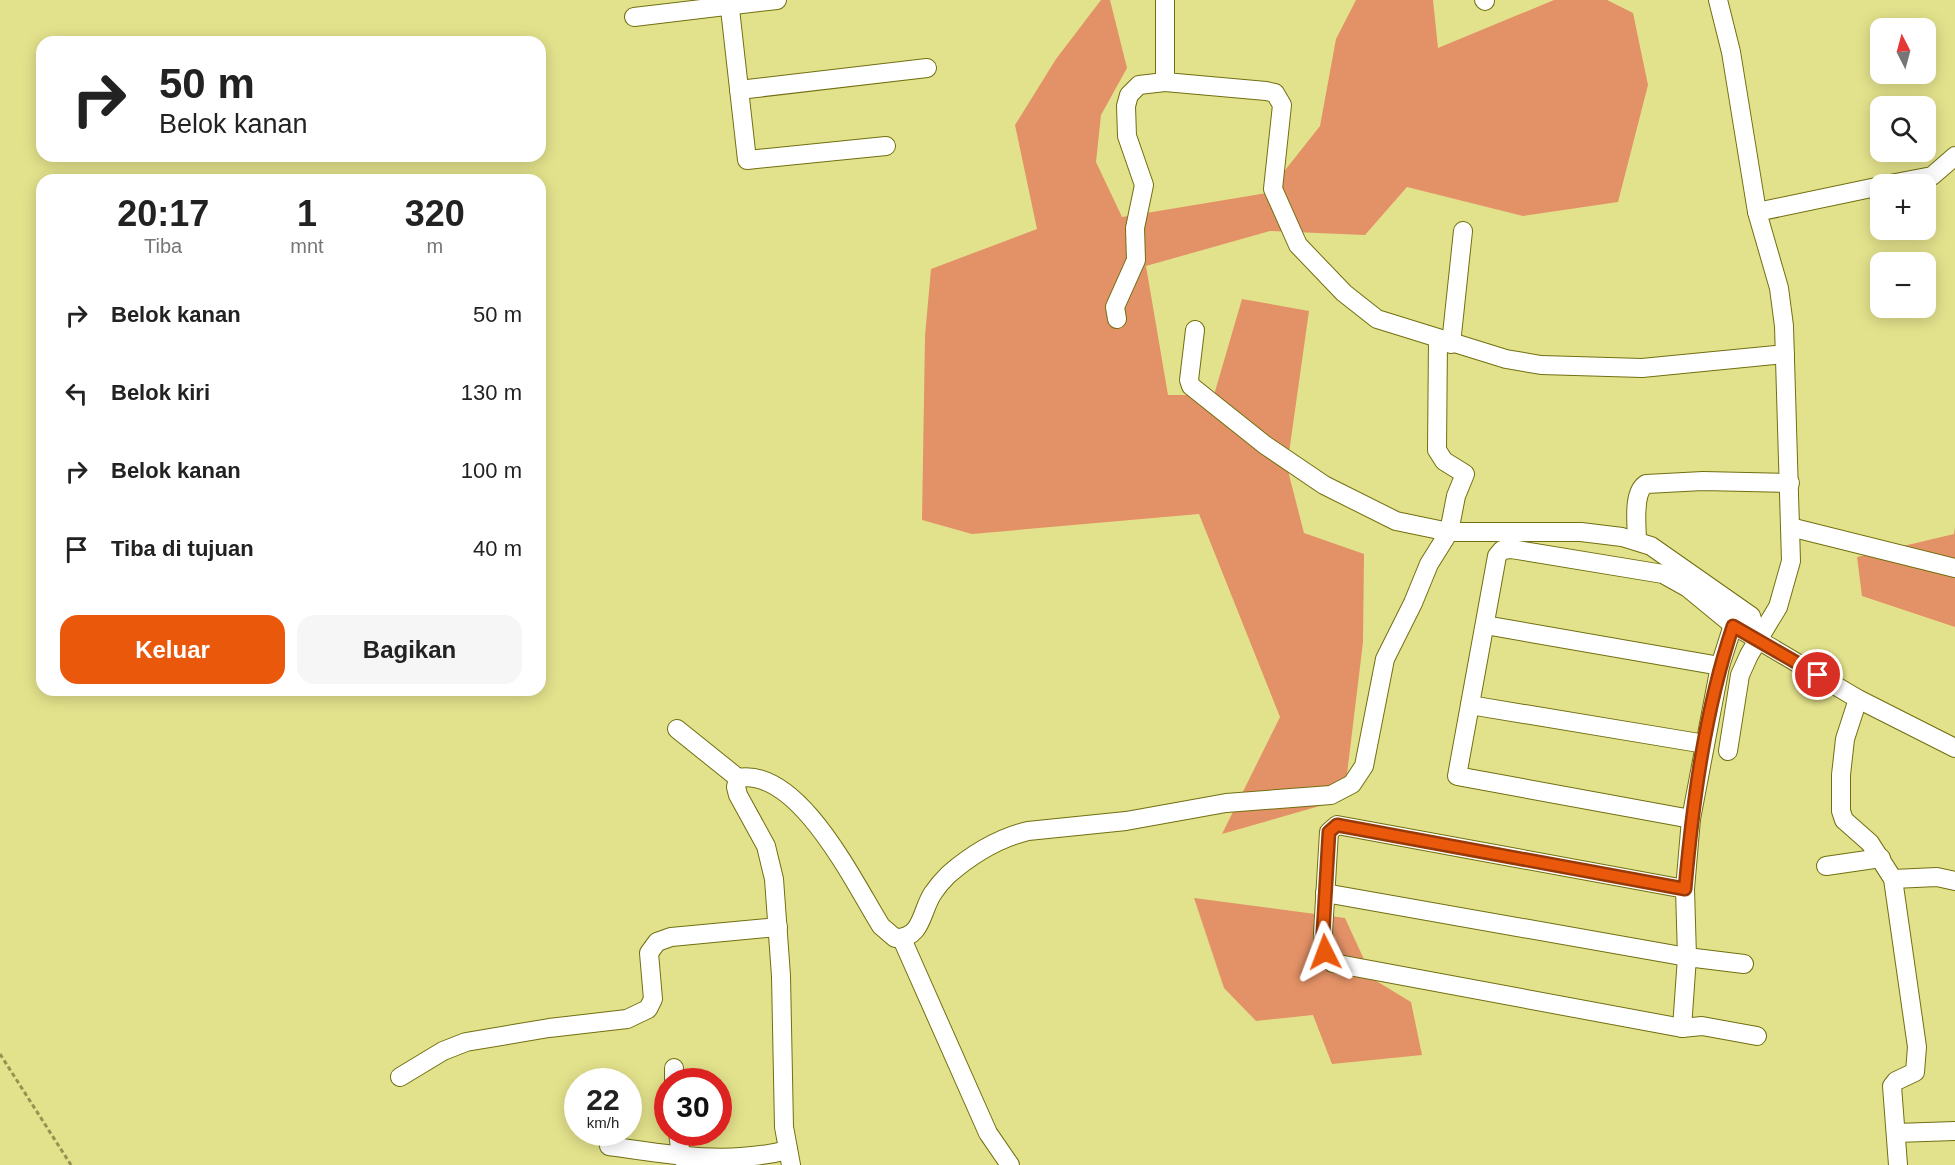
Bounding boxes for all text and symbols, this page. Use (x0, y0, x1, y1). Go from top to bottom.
north arrow (1870, 18, 1936, 84)
map controls (1870, 18, 1936, 318)
icon: right (60, 60, 138, 138)
text: 50 m (159, 60, 255, 107)
button: search (1870, 96, 1936, 162)
text: Belok kanan (159, 109, 308, 139)
button: + (1870, 174, 1936, 240)
text: 20:17 (117, 193, 209, 234)
text: 1 (297, 193, 317, 234)
text: 320 (405, 193, 465, 234)
text: Tiba (144, 235, 182, 257)
text: mnt (290, 235, 324, 257)
text: m (427, 235, 443, 257)
button: − (1870, 252, 1936, 318)
icon: right (60, 299, 93, 332)
text: Belok kanan (111, 302, 241, 327)
text: 50 m (473, 302, 522, 327)
icon: left (60, 377, 93, 410)
text: Belok kiri (111, 380, 210, 405)
text: 130 m (461, 380, 522, 405)
icon: right (60, 455, 93, 488)
text: Belok kanan (111, 458, 241, 483)
text: 100 m (461, 458, 522, 483)
icon: arrive (60, 533, 93, 566)
text: Tiba di tujuan (111, 536, 254, 561)
text: 40 m (473, 536, 522, 561)
button: Keluar (60, 615, 285, 684)
button: Bagikan (297, 615, 522, 684)
pin (1792, 649, 1843, 700)
icon: arrive (1801, 658, 1834, 691)
position arrow (1293, 920, 1357, 984)
speed limit sign: 30 (654, 1068, 732, 1146)
text: 22 (586, 1083, 620, 1116)
text: km/h (587, 1114, 619, 1131)

